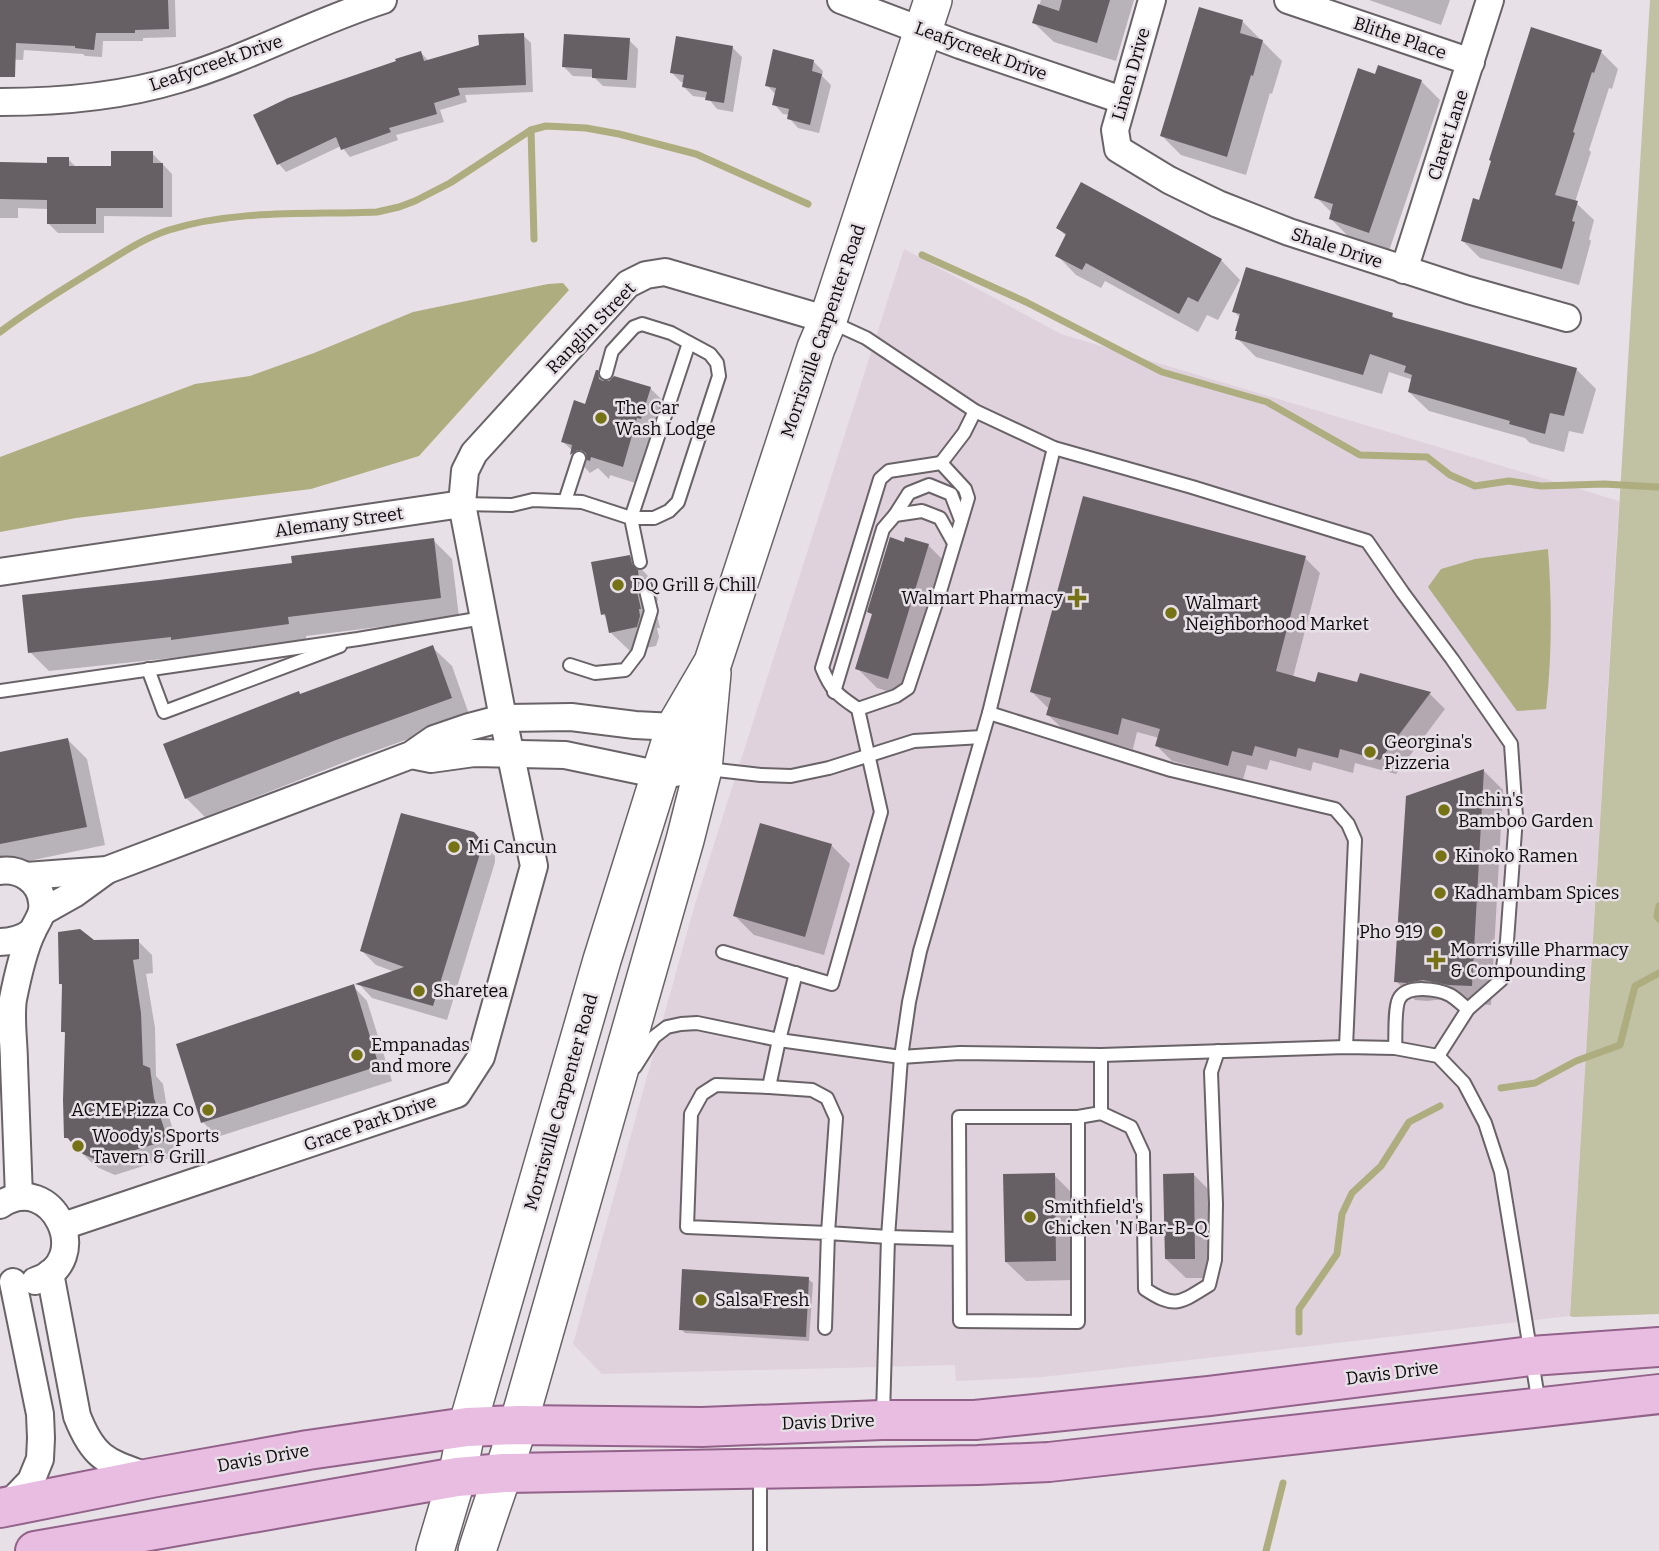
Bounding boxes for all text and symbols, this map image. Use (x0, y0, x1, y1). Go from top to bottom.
street label: Blithe Place (1351, 12, 1449, 64)
street label: Leafycreek Drive (912, 17, 1050, 85)
street label: Linen Drive (1107, 25, 1155, 123)
street label: Leafycreek Drive (147, 30, 285, 96)
street label: Claret Lane (1423, 87, 1473, 183)
street label: Morrisville Carpenter Road (776, 221, 870, 441)
street label: Shale Drive (1288, 223, 1386, 273)
street label: Ranglin Street (542, 277, 641, 378)
place label: The Car Wash Lodge (615, 397, 716, 440)
marker: The Car Wash Lodge (593, 410, 609, 426)
street label: Alemany Street (273, 502, 405, 542)
place label: DQ Grill & Chill (632, 574, 756, 596)
marker: DQ Grill & Chill (610, 577, 626, 593)
place label: Walmart Pharmacy (901, 587, 1063, 609)
marker: Walmart Pharmacy (1069, 590, 1085, 606)
place label: Walmart Neighborhood Market (1185, 592, 1369, 635)
marker: Walmart Neighborhood Market (1163, 605, 1179, 621)
place label: Georgina's Pizzeria (1384, 731, 1472, 774)
marker: Georgina's Pizzeria (1362, 744, 1378, 760)
place label: Inchin's Bamboo Garden (1458, 789, 1594, 832)
marker: Inchin's Bamboo Garden (1436, 802, 1452, 818)
place label: Mi Cancun (468, 836, 558, 858)
marker: Mi Cancun (446, 839, 462, 855)
place label: Kinoko Ramen (1455, 845, 1579, 867)
marker: Kinoko Ramen (1433, 848, 1449, 864)
place label: Kadhambam Spices (1454, 882, 1619, 904)
marker: Kadhambam Spices (1432, 885, 1448, 901)
place label: Pho 919 (1359, 921, 1423, 943)
marker: Pho 919 (1429, 924, 1445, 940)
place label: Morrisville Pharmacy & Compounding (1450, 939, 1629, 982)
marker: Morrisville Pharmacy & Compounding (1428, 952, 1444, 968)
place label: Sharetea (433, 980, 508, 1002)
marker: Sharetea (411, 983, 427, 999)
street label: Morrisville Carpenter Road (519, 991, 603, 1213)
place label: Empanadas and more (371, 1034, 470, 1077)
marker: Empanadas and more (349, 1047, 365, 1063)
street label: Grace Park Drive (301, 1090, 439, 1156)
place label: ACME Pizza Co (71, 1099, 194, 1121)
marker: ACME Pizza Co (200, 1102, 216, 1118)
place label: Woody's Sports Tavern & Grill (92, 1125, 219, 1168)
marker: Woody's Sports Tavern & Grill (70, 1138, 86, 1154)
place label: Smithfield's Chicken 'N Bar-B-Q (1044, 1196, 1209, 1239)
marker: Smithfield's Chicken 'N Bar-B-Q (1022, 1209, 1038, 1225)
place label: Salsa Fresh (715, 1289, 809, 1311)
marker: Salsa Fresh (693, 1292, 709, 1308)
street label: Davis Drive (1344, 1356, 1440, 1390)
street label: Davis Drive (781, 1409, 875, 1435)
street label: Davis Drive (215, 1439, 311, 1477)

